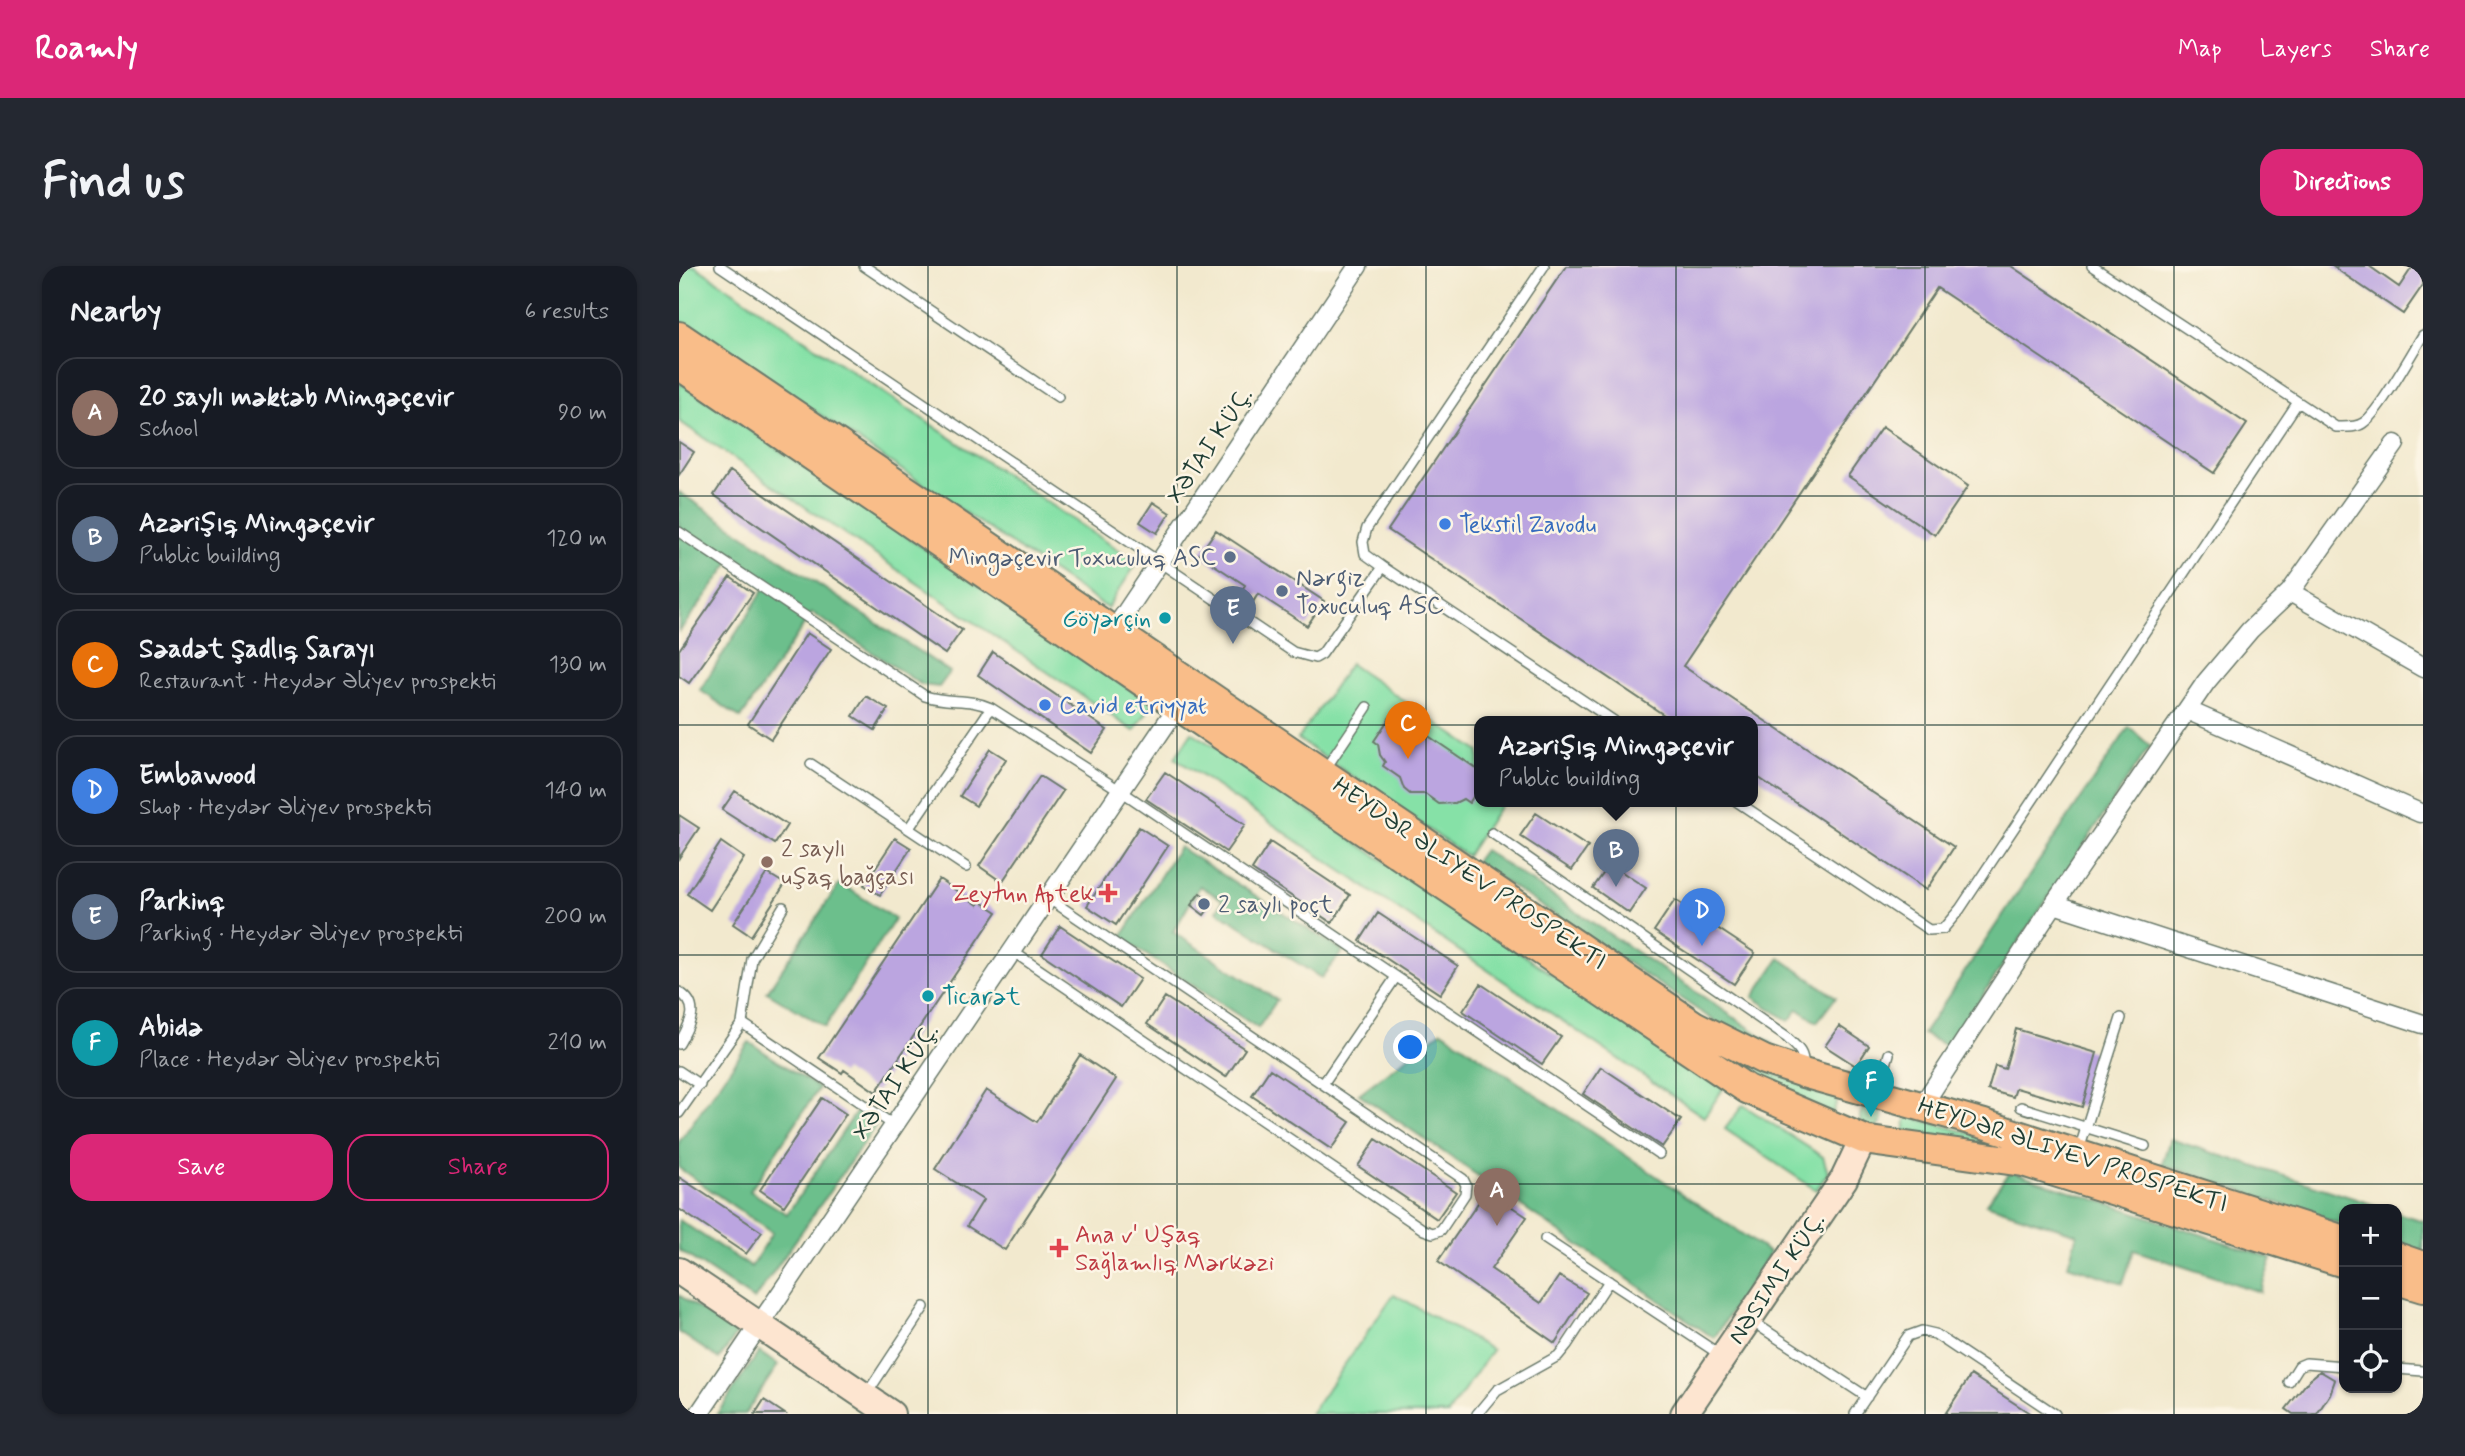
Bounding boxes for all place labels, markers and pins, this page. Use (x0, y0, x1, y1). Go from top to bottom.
place label: Tekstil Zavodu (1459, 510, 1597, 541)
marker: Tekstil Zavodu (1437, 516, 1453, 532)
place label: Mingəçevir Toxuculuq ASC (948, 543, 1216, 576)
marker: Mingəçevir Toxuculuq ASC (1222, 549, 1238, 565)
place label: Nərgiz Toxuculuq ASC (1296, 563, 1444, 622)
marker: Nərgiz Toxuculuq ASC (1274, 583, 1290, 599)
pin: E (1210, 586, 1256, 644)
place label: Göyərçin (1062, 604, 1151, 635)
marker: Göyərçin (1157, 610, 1173, 626)
place label: Cavid etriyyat (1059, 691, 1207, 722)
marker: Cavid etriyyat (1037, 697, 1053, 713)
pin: C (1385, 701, 1431, 759)
pin: B (1593, 829, 1639, 887)
place label: 2 saylı uşaq bağçası (781, 834, 915, 893)
marker: 2 saylı uşaq bağçası (759, 854, 775, 870)
place label: Zeytun Aptek (951, 879, 1094, 913)
marker: Zeytun Aptek (1100, 885, 1116, 901)
pin: D (1679, 888, 1725, 946)
place label: 2 saylı poçt (1218, 890, 1333, 921)
marker: 2 saylı poçt (1196, 896, 1212, 912)
place label: Ticarət (942, 982, 1020, 1013)
marker: Ticarət (920, 988, 936, 1004)
pin: F (1848, 1059, 1894, 1117)
pin: A (1474, 1168, 1520, 1226)
place label: Ana v' Uşaq Sağlamlıq Mərkəzi (1075, 1220, 1274, 1279)
marker: Ana v' Uşaq Sağlamlıq Mərkəzi (1049, 1238, 1069, 1258)

